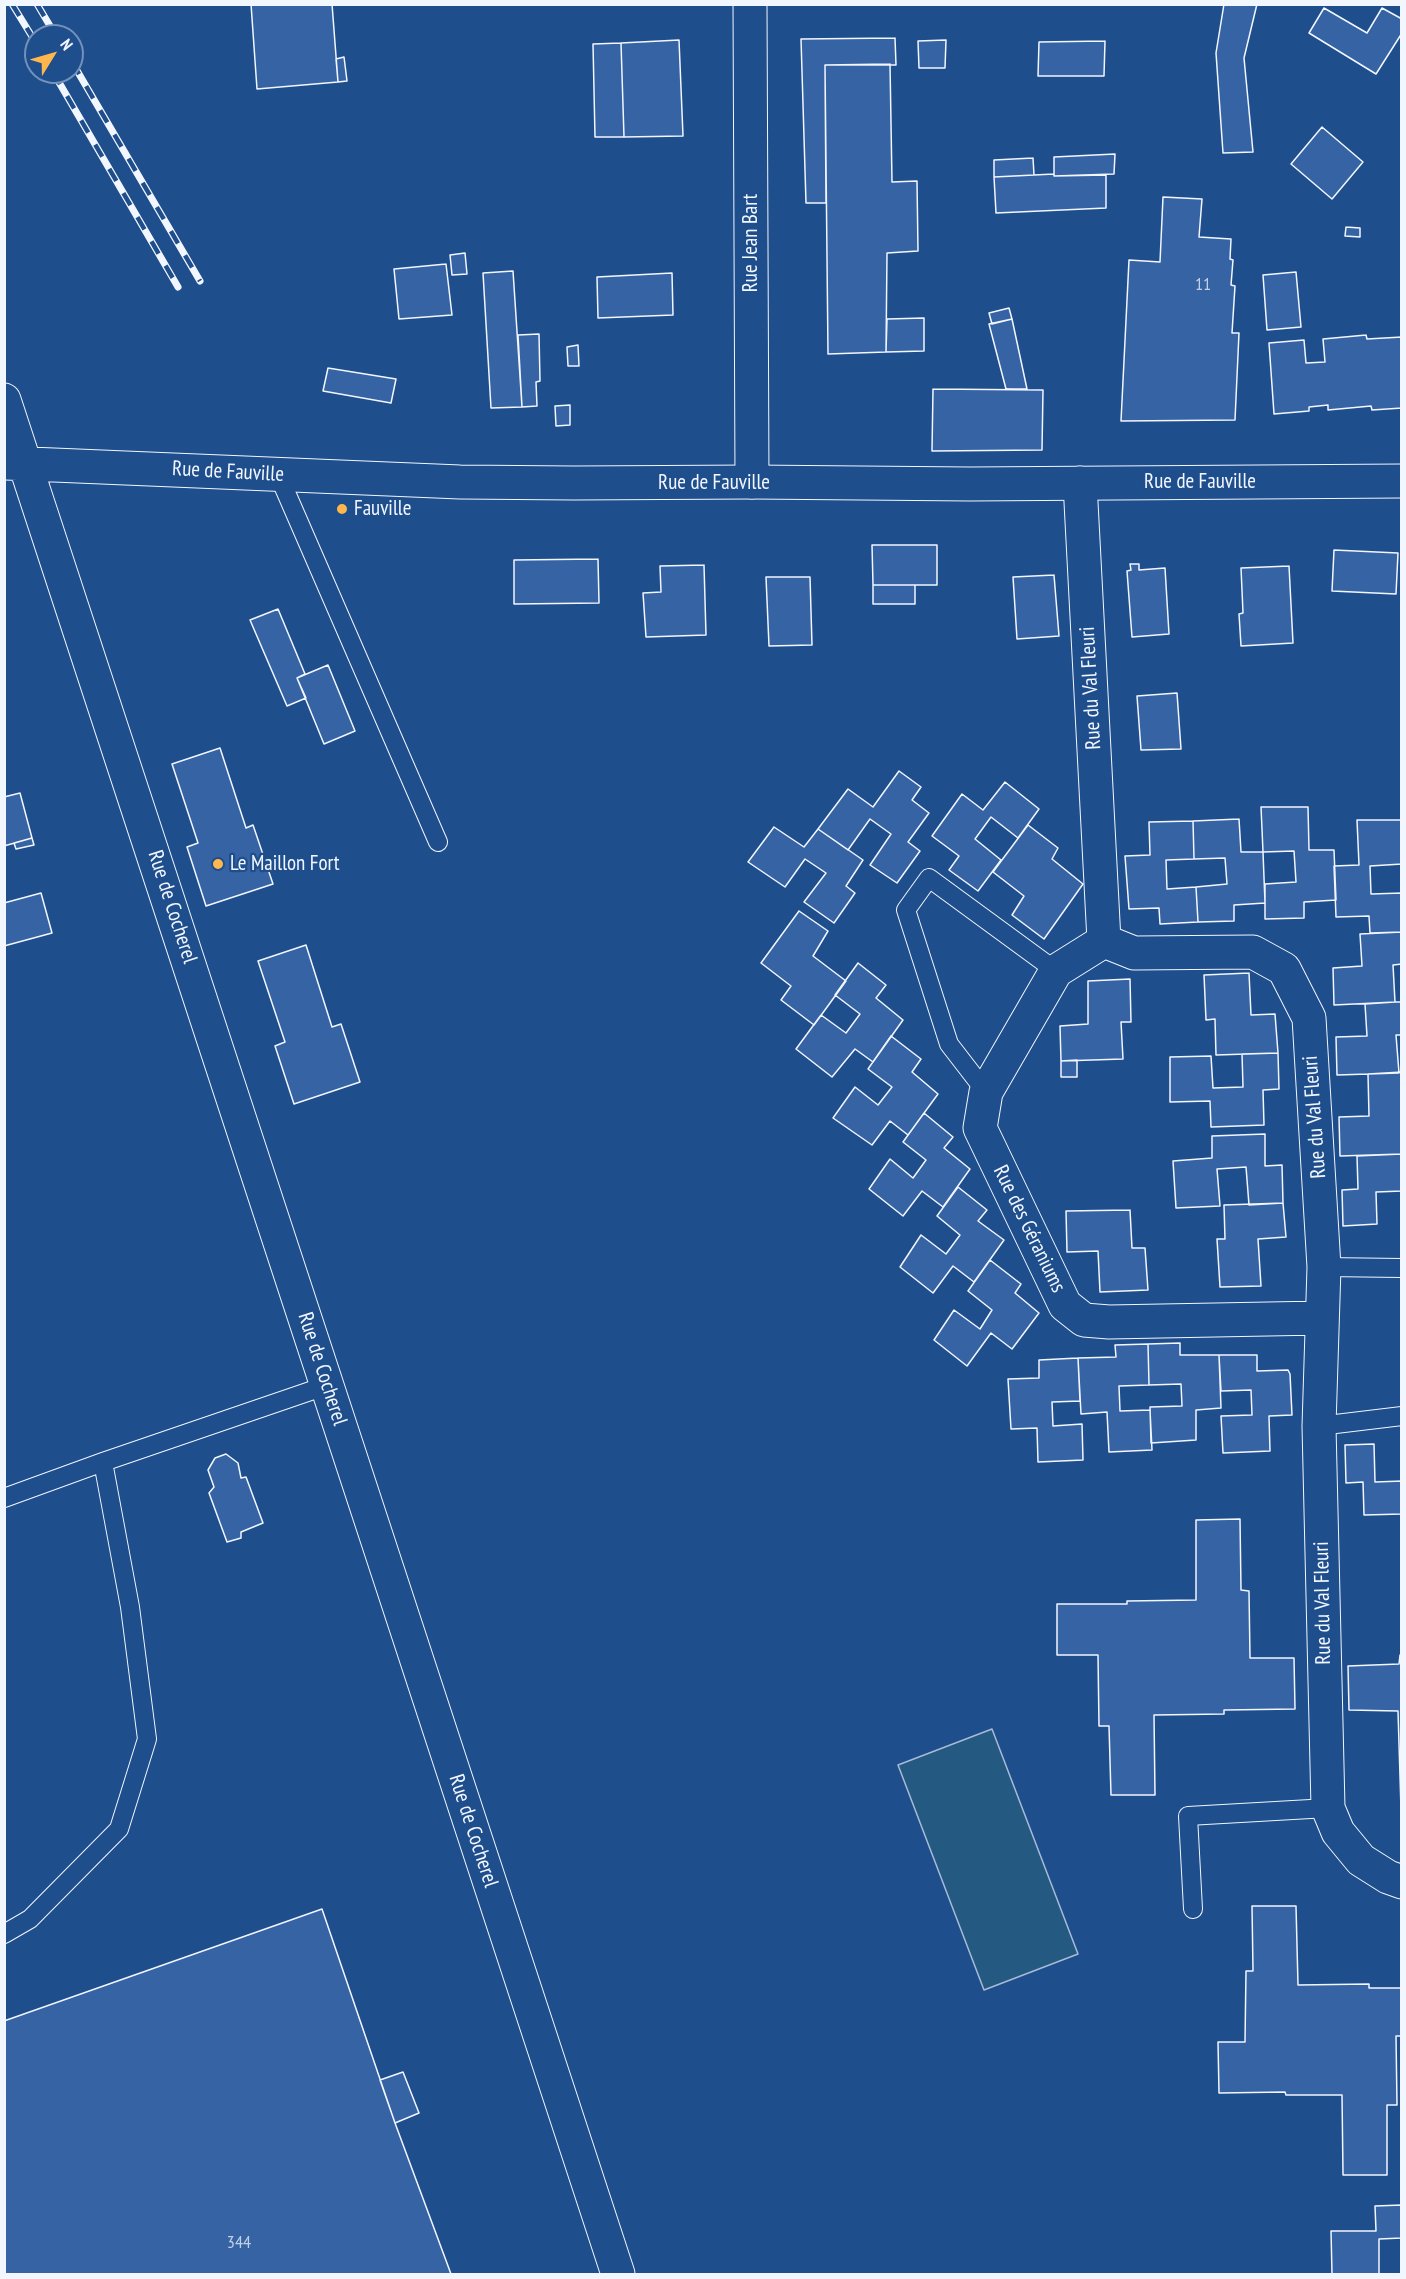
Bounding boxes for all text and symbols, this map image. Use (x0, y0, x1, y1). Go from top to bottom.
north arrow (24, 24, 84, 84)
text: N (56, 35, 77, 54)
street label: Rue Jean Bart (738, 194, 764, 292)
house number: 11 (1195, 274, 1211, 296)
street label: Rue de Fauville (171, 456, 285, 488)
street label: Rue de Fauville (1144, 469, 1256, 495)
street label: Rue de Fauville (658, 470, 770, 496)
place label: Fauville (354, 496, 411, 522)
marker: Fauville (335, 502, 349, 516)
street label: Rue du Val Fleuri (1075, 626, 1107, 750)
street label: Rue de Cocherel (142, 847, 202, 967)
place label: Le Maillon Fort (230, 851, 340, 877)
marker: Le Maillon Fort (211, 857, 225, 871)
street label: Rue du Val Fleuri (1298, 1055, 1332, 1179)
street label: Rue des Géraniums (987, 1161, 1071, 1297)
street label: Rue de Cocherel (292, 1309, 352, 1429)
street label: Rue du Val Fleuri (1309, 1541, 1337, 1665)
street label: Rue de Cocherel (443, 1771, 503, 1891)
house number: 344 (227, 2232, 251, 2254)

